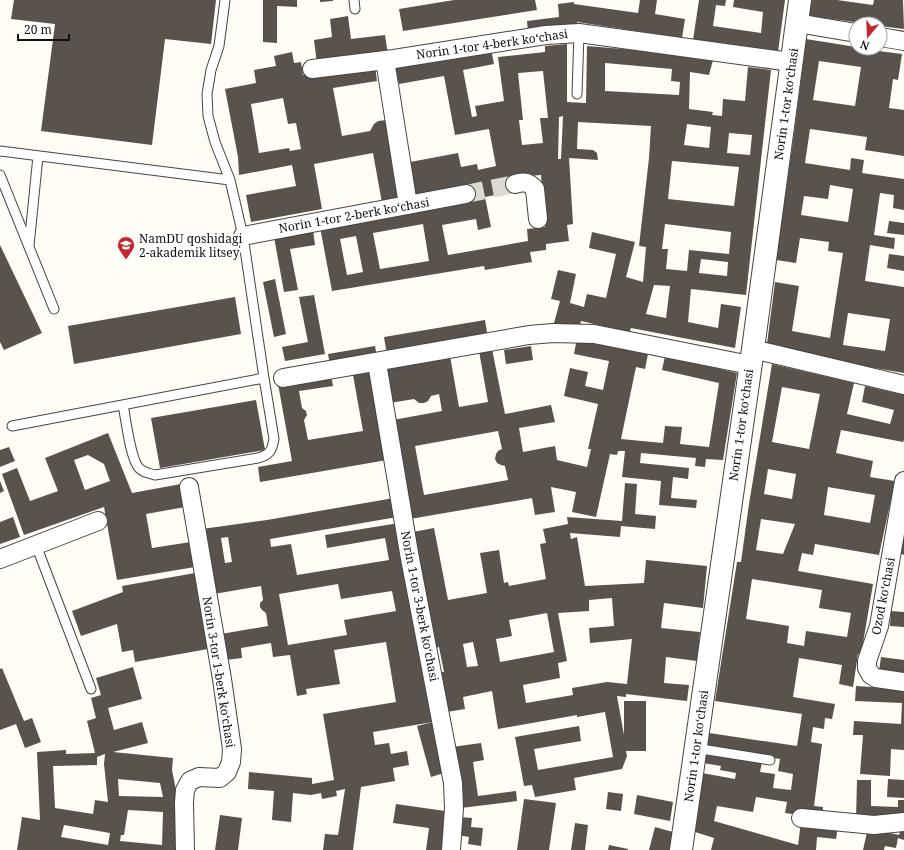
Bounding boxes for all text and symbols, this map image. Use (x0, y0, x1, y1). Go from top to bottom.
scale bar (18, 16, 69, 42)
north arrow (848, 16, 888, 56)
text: 20 m (24, 21, 52, 38)
street label: Norin 1-tor 4-berk koʻchasi (415, 25, 569, 63)
text: N (858, 37, 871, 54)
street label: Norin 1-tor koʻchasi (770, 47, 802, 161)
street label: Norin 1-tor 2-berk koʻchasi (277, 193, 431, 237)
place label: NamDU qoshidagi 2-akademik litsey (139, 230, 242, 261)
school or university icon: NamDU qoshidagi 2-akademik litsey (116, 235, 136, 260)
street label: Norin 1-tor koʻchasi (725, 368, 757, 482)
street label: Norin 1-tor 3-berk koʻchasi (397, 529, 443, 683)
street label: Ozod koʻchasi (867, 556, 899, 636)
street label: Norin 3-tor 1-berk koʻchasi (199, 595, 239, 749)
street label: Norin 1-tor koʻchasi (680, 689, 712, 803)

